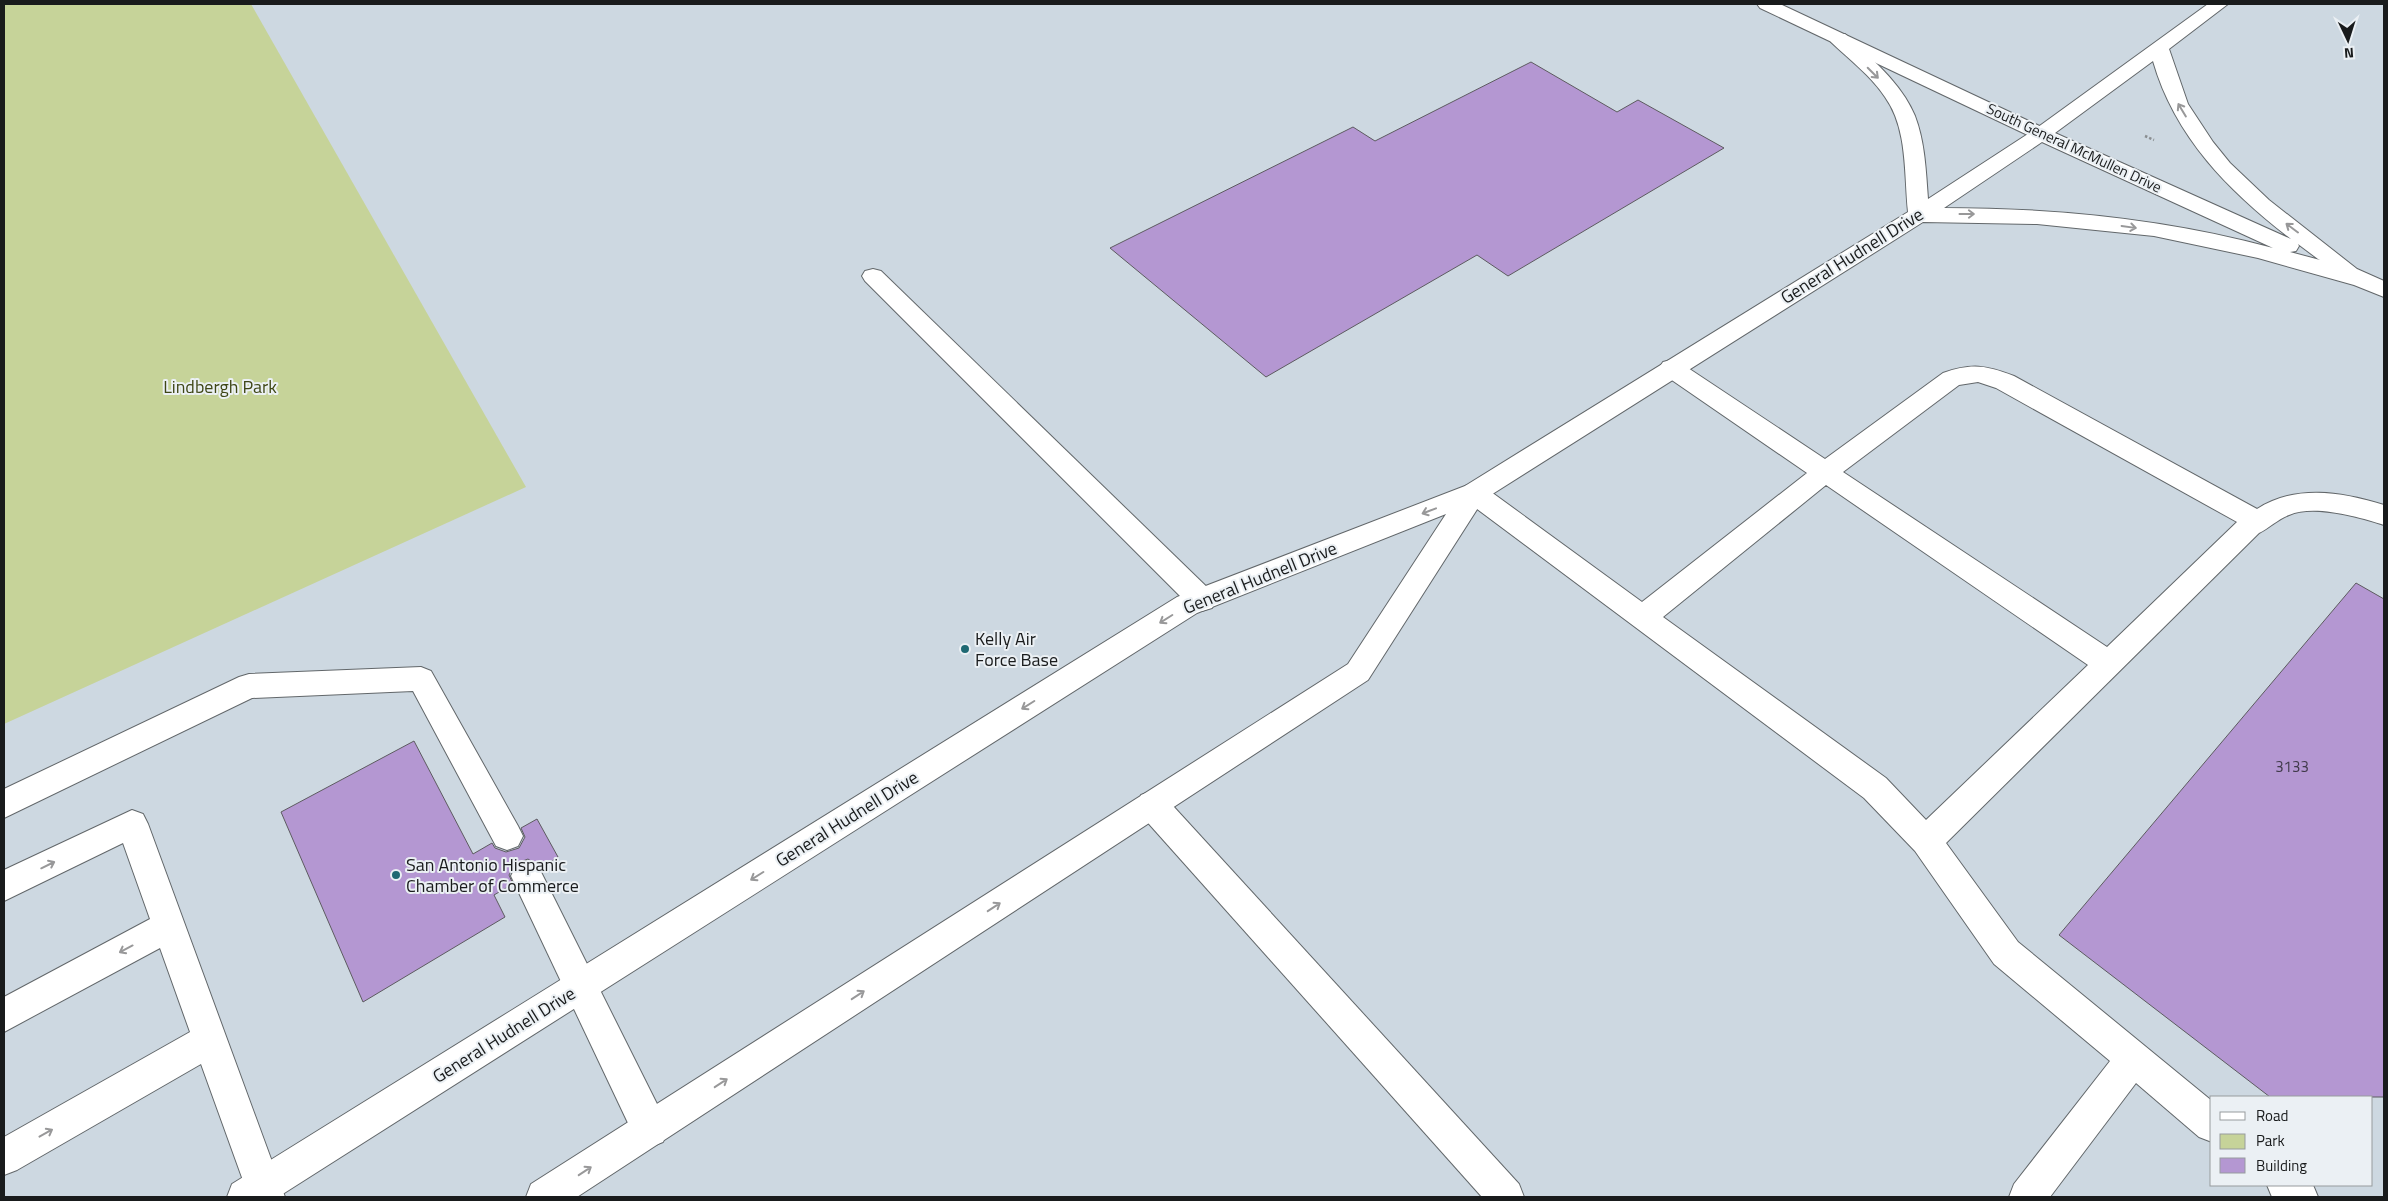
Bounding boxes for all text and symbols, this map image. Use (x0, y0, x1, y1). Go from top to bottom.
north arrow (2323, 15, 2373, 65)
text: N (2343, 43, 2355, 64)
one-way arrow (1866, 67, 1879, 79)
street label: South General McMullen Drive (1983, 97, 2166, 198)
one-way arrow (2177, 104, 2187, 118)
street label: General Hudnell Drive (1775, 201, 1928, 310)
one-way arrow (1959, 209, 1975, 219)
one-way arrow (2121, 222, 2137, 232)
one-way arrow (2285, 223, 2299, 233)
park label: Lindbergh Park (163, 373, 277, 400)
one-way arrow (1422, 506, 1437, 516)
street label: General Hudnell Drive (1179, 534, 1341, 621)
one-way arrow (1159, 614, 1173, 624)
place label: Kelly Air Force Base (975, 625, 1058, 673)
marker: Kelly Air Force Base (959, 643, 971, 655)
one-way arrow (1022, 701, 1036, 711)
house number: 3133 (2275, 755, 2309, 778)
street label: General Hudnell Drive (770, 764, 923, 873)
place label: San Antonio Hispanic Chamber of Commerce (406, 851, 579, 899)
one-way arrow (40, 860, 55, 869)
marker: San Antonio Hispanic Chamber of Commerce (390, 869, 402, 881)
one-way arrow (751, 871, 765, 881)
one-way arrow (987, 901, 1001, 911)
one-way arrow (119, 944, 134, 954)
street label: General Hudnell Drive (427, 980, 580, 1089)
one-way arrow (850, 989, 864, 999)
one-way arrow (714, 1077, 728, 1088)
legend (2210, 1096, 2373, 1186)
text: Road (2256, 1104, 2288, 1127)
one-way arrow (39, 1127, 53, 1137)
text: Park (2256, 1129, 2285, 1152)
text: Building (2256, 1154, 2307, 1177)
one-way arrow (577, 1166, 591, 1176)

